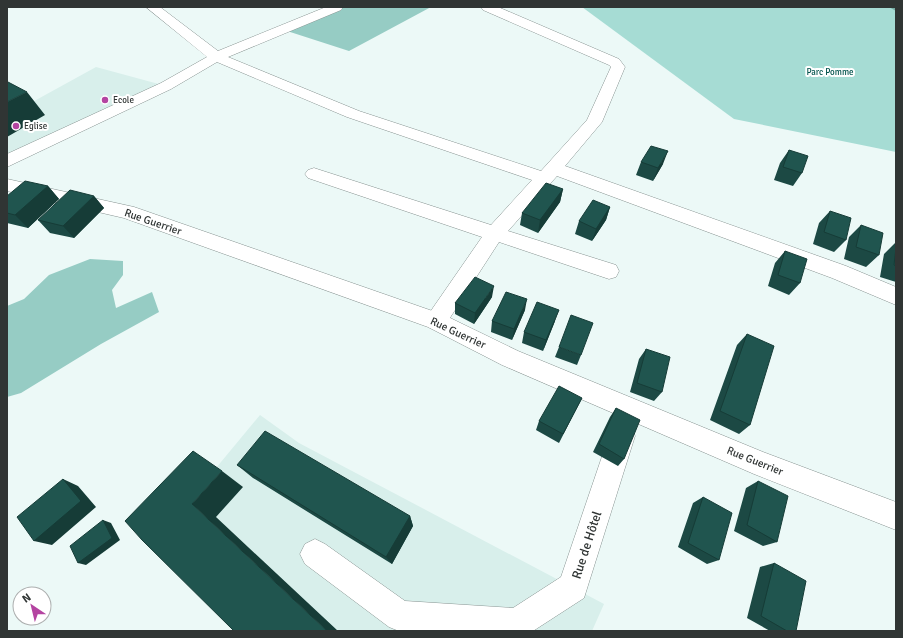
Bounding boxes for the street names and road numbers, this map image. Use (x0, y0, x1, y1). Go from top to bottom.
street label: Rue Guerrier (123, 206, 183, 238)
street label: Rue Guerrier (428, 314, 488, 352)
street label: Rue Guerrier (725, 444, 785, 478)
street label: Rue de Hôtel (569, 509, 606, 581)

